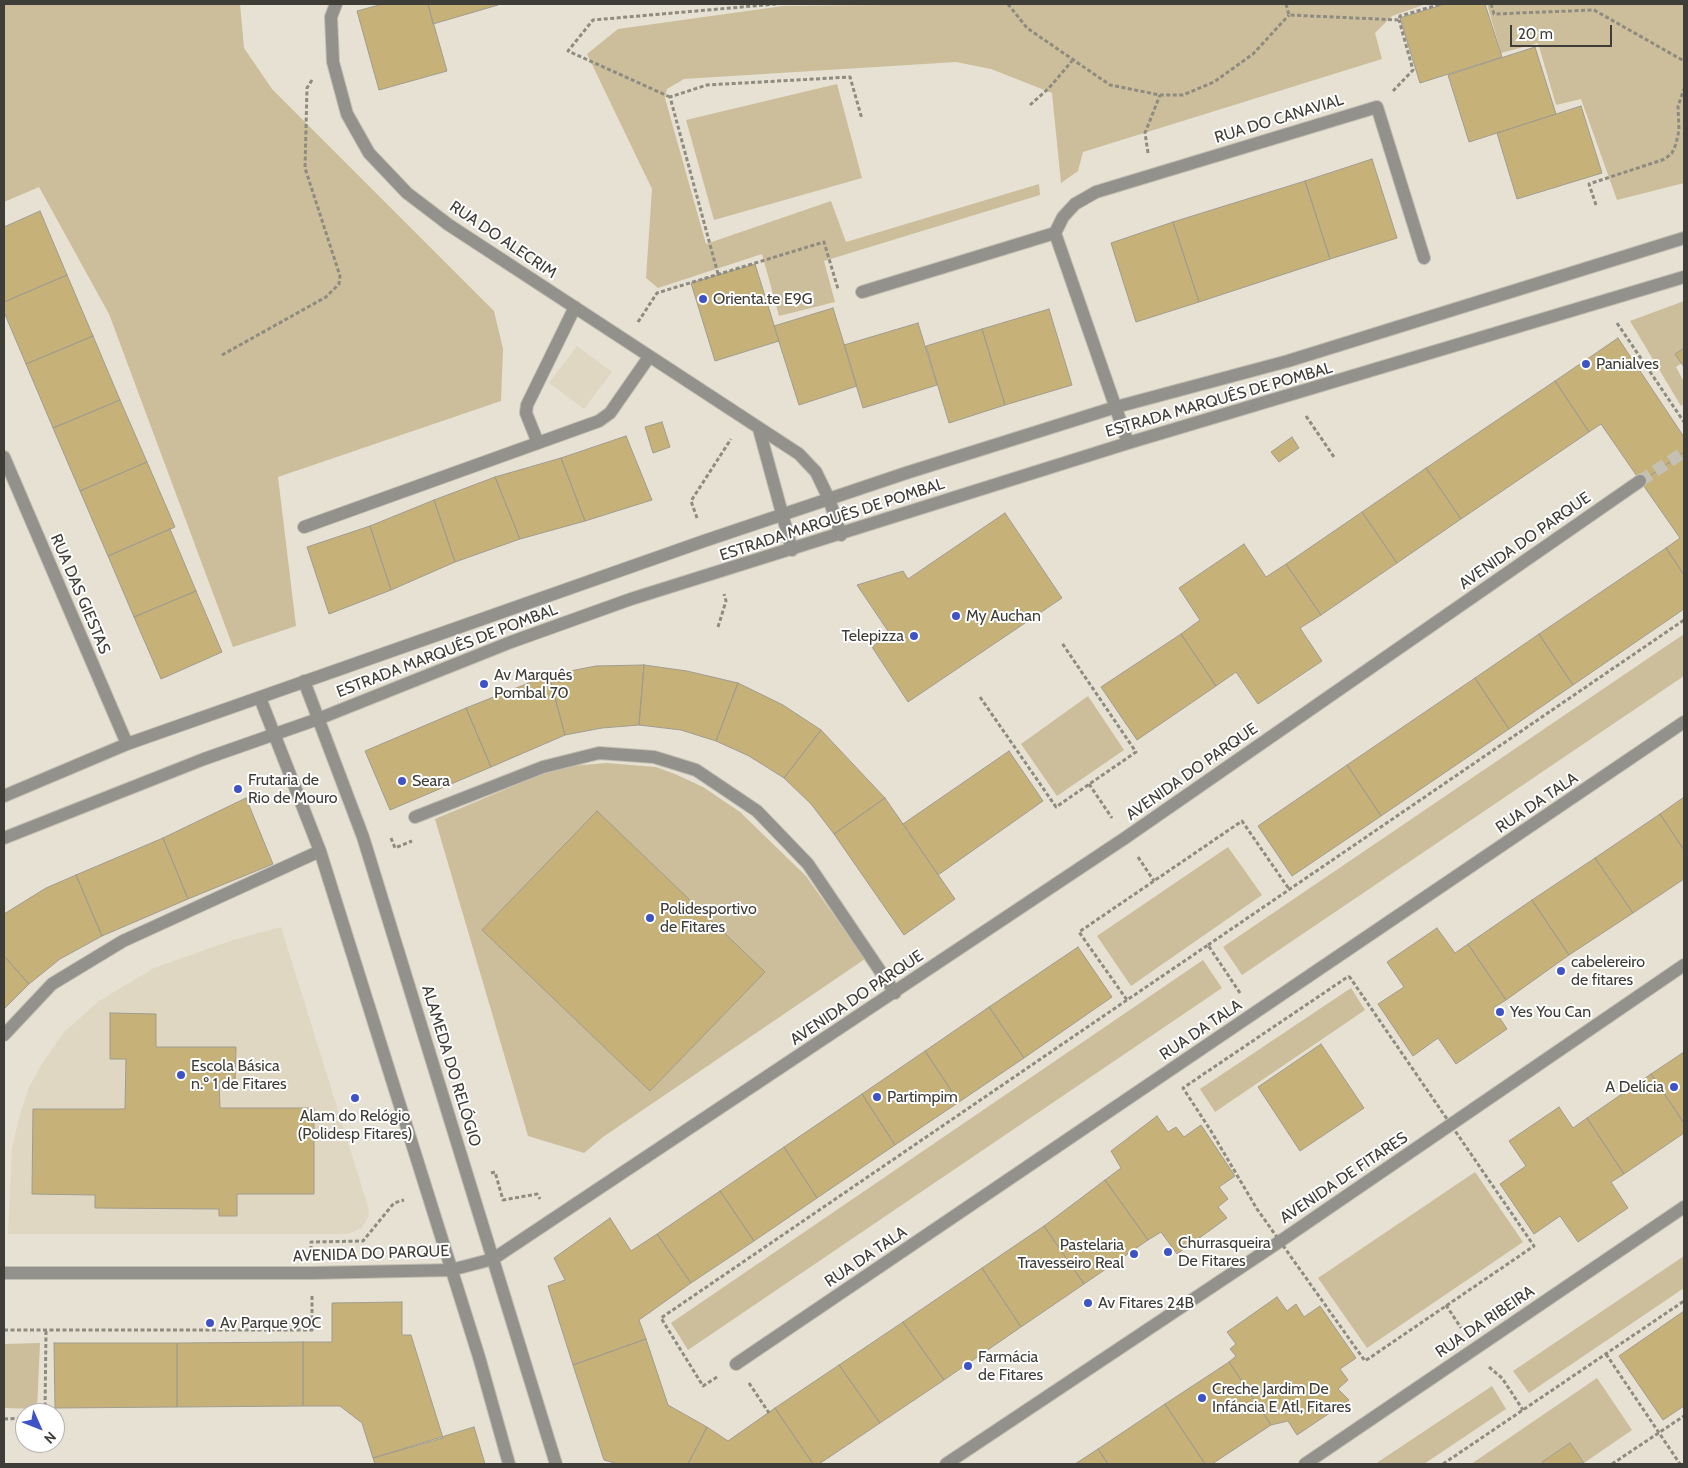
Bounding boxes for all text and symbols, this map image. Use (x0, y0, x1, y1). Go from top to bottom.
scale bar (1513, 15, 1616, 47)
text: 20 m (1518, 25, 1553, 43)
street label: RUA DO CANAVIAL (1212, 90, 1346, 148)
street label: RUA DO ALECRIM (446, 197, 560, 283)
place label: Orienta.te E9G (713, 289, 813, 309)
marker: Orienta.te E9G (697, 293, 709, 305)
place label: Panialves (1596, 354, 1659, 374)
street label: ESTRADA MARQUÊS DE POMBAL (1103, 358, 1335, 442)
marker: Panialves (1580, 358, 1592, 370)
street label: ESTRADA MARQUÊS DE POMBAL (717, 475, 947, 565)
street label: AVENIDA DO PARQUE (1455, 488, 1595, 594)
street label: RUA DAS GIESTAS (46, 531, 114, 657)
street label: ESTRADA MARQUÊS DE POMBAL (334, 600, 560, 702)
place label: My Auchan (966, 606, 1041, 626)
marker: My Auchan (950, 610, 962, 622)
place label: Telepizza (842, 626, 904, 646)
marker: Telepizza (908, 630, 920, 642)
place label: Av Marquês Pombal 70 (494, 665, 572, 703)
marker: Av Marquês Pombal 70 (478, 678, 490, 690)
street label: AVENIDA DO PARQUE (1122, 719, 1262, 825)
street label: RUA DA TALA (1492, 769, 1582, 837)
place label: Frutaria de Rio de Mouro (248, 770, 338, 808)
place label: Seara (412, 771, 450, 791)
marker: Seara (396, 775, 408, 787)
marker: Frutaria de Rio de Mouro (232, 783, 244, 795)
place label: Polidesportivo de Fitares (660, 899, 757, 937)
marker: Polidesportivo de Fitares (644, 912, 656, 924)
street label: AVENIDA DO PARQUE (787, 946, 927, 1050)
place label: cabelereiro de fitares (1571, 952, 1645, 990)
marker: cabelereiro de fitares (1555, 965, 1567, 977)
street label: ALAMEDA DO RELÓGIO (417, 983, 485, 1149)
street label: RUA DA TALA (1156, 996, 1246, 1064)
place label: Yes You Can (1510, 1002, 1591, 1022)
marker: Yes You Can (1494, 1006, 1506, 1018)
place label: Escola Básica n.º 1 de Fitares (191, 1056, 287, 1094)
marker: Escola Básica n.º 1 de Fitares (175, 1069, 187, 1081)
place label: A Delícia (1605, 1077, 1664, 1097)
marker: A Delícia (1668, 1081, 1680, 1093)
place label: Partimpim (887, 1087, 958, 1107)
marker: Partimpim (871, 1091, 883, 1103)
marker: Alam do Relógio (Polidesp Fitares) (349, 1092, 361, 1104)
place label: Alam do Relógio (Polidesp Fitares) (298, 1106, 412, 1144)
street label: AVENIDA DE FITARES (1277, 1128, 1411, 1228)
street label: RUA DA TALA (821, 1223, 911, 1291)
place label: Churrasqueira De Fitares (1178, 1233, 1271, 1271)
place label: Pastelaria Travesseiro Real (1018, 1235, 1124, 1273)
street label: AVENIDA DO PARQUE (293, 1242, 449, 1266)
marker: Churrasqueira De Fitares (1162, 1246, 1174, 1258)
marker: Pastelaria Travesseiro Real (1128, 1248, 1140, 1260)
street label: RUA DA RIBEIRA (1432, 1282, 1538, 1362)
place label: Av Fitares 24B (1098, 1293, 1194, 1313)
marker: Av Fitares 24B (1082, 1297, 1094, 1309)
place label: Av Parque 90C (220, 1313, 321, 1333)
marker: Av Parque 90C (204, 1317, 216, 1329)
place label: Farmácia de Fitares (978, 1347, 1043, 1385)
marker: Farmácia de Fitares (962, 1360, 974, 1372)
place label: Creche Jardim De Infáncia E Atl, Fitares (1212, 1379, 1351, 1417)
marker: Creche Jardim De Infáncia E Atl, Fitares (1196, 1392, 1208, 1404)
north arrow (15, 1403, 65, 1453)
text: N (40, 1428, 60, 1448)

